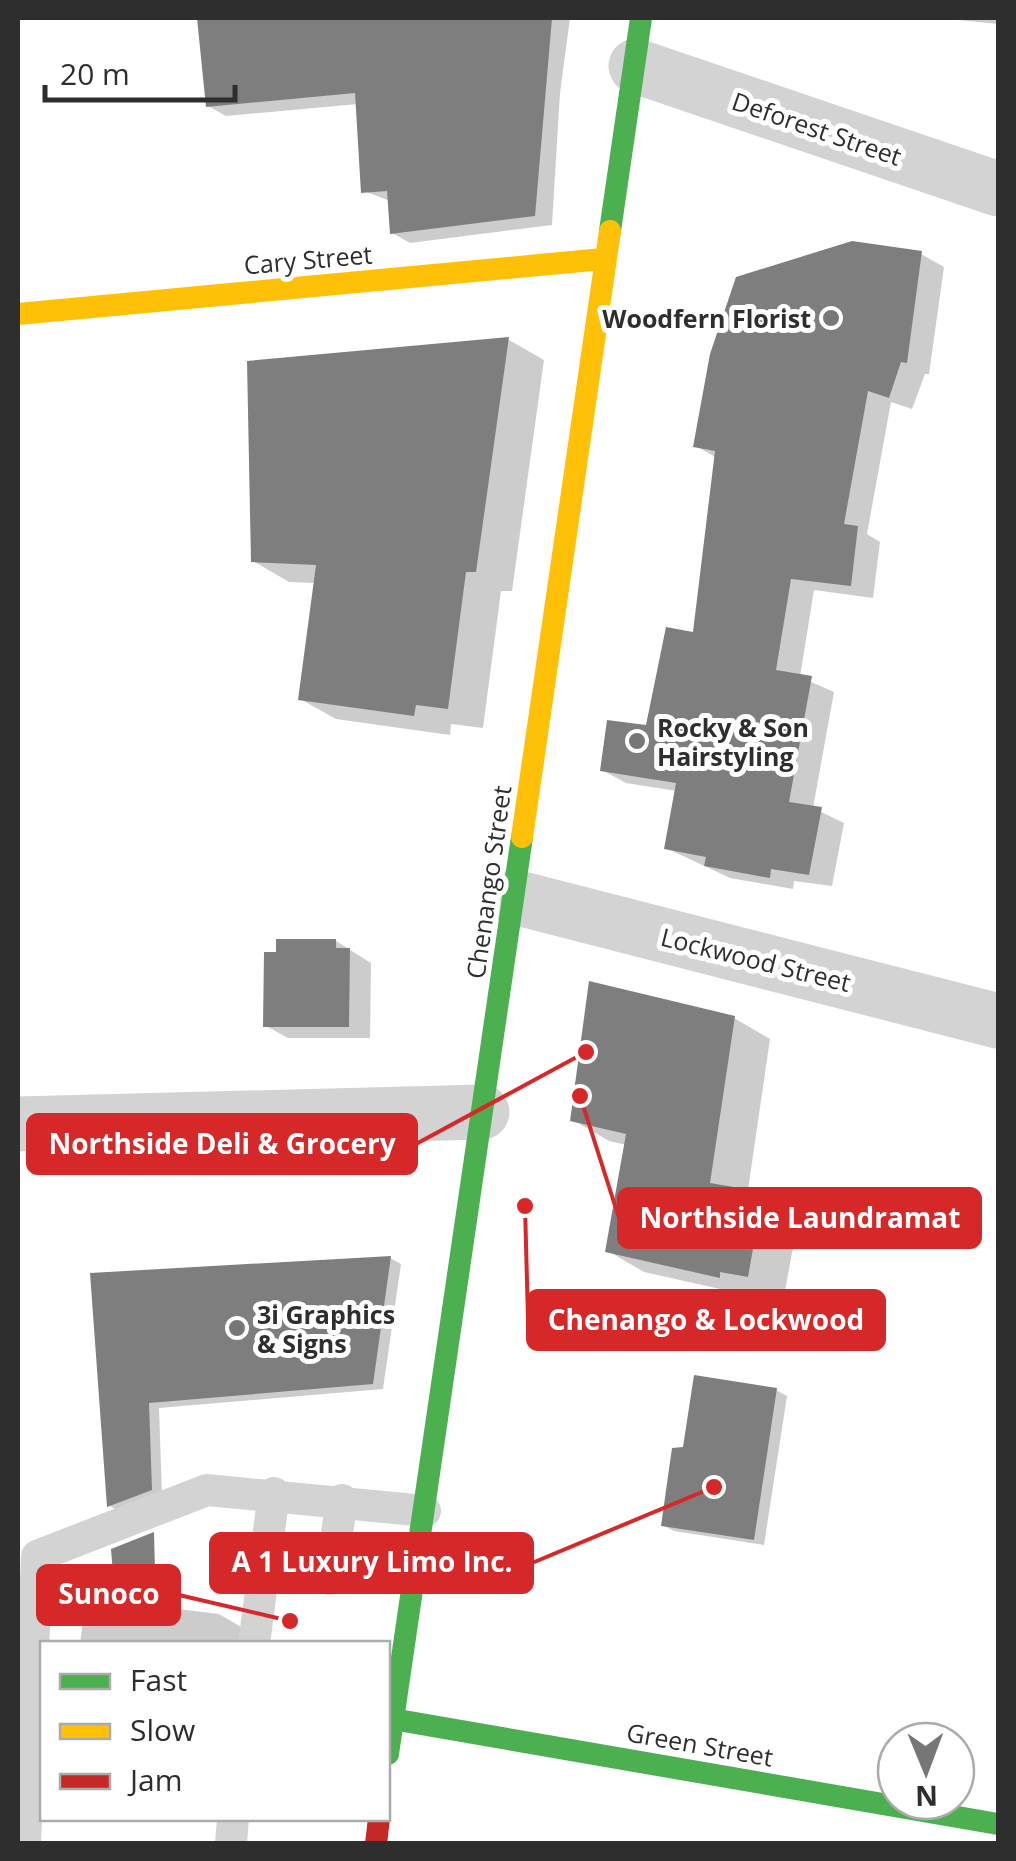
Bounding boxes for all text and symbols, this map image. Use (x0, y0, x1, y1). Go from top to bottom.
scale bar (45, 40, 235, 102)
text: 20 m (60, 53, 130, 94)
street label: Deforest Street (728, 83, 906, 173)
street label: Cary Street (242, 236, 374, 282)
place label: Woodfern Florist (602, 301, 811, 335)
marker: Woodfern Florist (820, 307, 842, 329)
place label: Rocky & Son Hairstyling (657, 710, 809, 773)
marker: Rocky & Son Hairstyling (626, 730, 648, 752)
street label: Chenango Street (458, 783, 518, 981)
street label: Lockwood Street (658, 919, 854, 999)
callout: Northside Deli & Grocery (28, 1115, 416, 1173)
text: Northside Deli & Grocery (48, 1124, 396, 1162)
callout: Northside Laundramat (619, 1189, 980, 1247)
text: Northside Laundramat (640, 1198, 960, 1236)
callout: Chenango & Lockwood (528, 1291, 884, 1349)
place label: 3i Graphics & Signs (257, 1297, 395, 1360)
text: Chenango & Lockwood (548, 1300, 864, 1338)
marker: 3i Graphics & Signs (226, 1317, 248, 1339)
callout: A 1 Luxury Limo Inc. (211, 1534, 532, 1592)
text: A 1 Luxury Limo Inc. (231, 1542, 513, 1580)
callout: Sunoco (38, 1566, 179, 1624)
text: Sunoco (58, 1574, 160, 1612)
legend (40, 1641, 390, 1821)
text: Fast (130, 1659, 187, 1700)
text: Slow (130, 1709, 195, 1750)
street label: Green Street (624, 1714, 776, 1774)
north arrow (876, 1721, 976, 1821)
text: Jam (127, 1759, 183, 1800)
text: N (915, 1778, 938, 1816)

